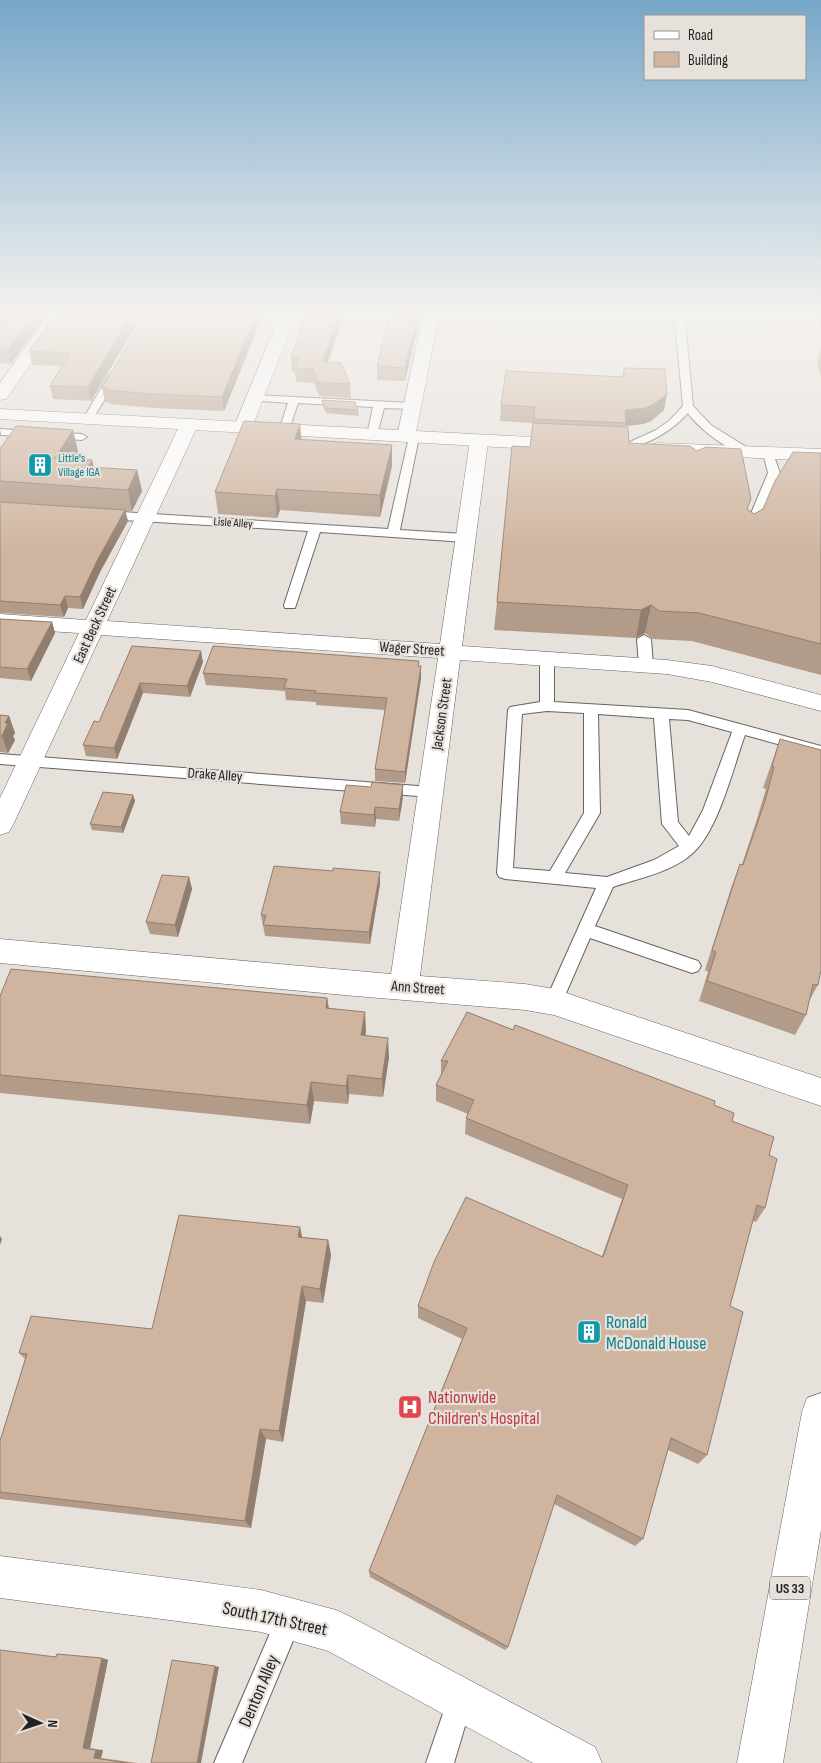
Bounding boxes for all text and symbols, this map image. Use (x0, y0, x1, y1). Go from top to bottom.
legend (644, 15, 806, 80)
text: Road (688, 26, 713, 45)
text: Building (688, 51, 728, 70)
place label: Little's Village IGA (58, 451, 101, 480)
building icon: Little's Village IGA (27, 452, 53, 478)
street label: Lisle Alley (213, 514, 253, 532)
street label: East Beck Street (69, 583, 121, 666)
street label: Wager Street (379, 637, 446, 661)
street label: Jackson Street (427, 676, 457, 752)
street label: Drake Alley (187, 764, 243, 786)
street label: Ann Street (390, 977, 446, 999)
place label: Ronald McDonald House (606, 1312, 706, 1354)
building icon: Ronald McDonald House (576, 1319, 602, 1345)
place label: Nationwide Children's Hospital (428, 1387, 540, 1429)
hospital icon: Nationwide Children's Hospital (397, 1394, 423, 1420)
road number: US 33 (770, 1576, 810, 1600)
street label: South 17th Street (221, 1598, 330, 1640)
street label: Denton Alley (234, 1652, 284, 1730)
north arrow (15, 1698, 65, 1748)
text: N (44, 1719, 61, 1728)

